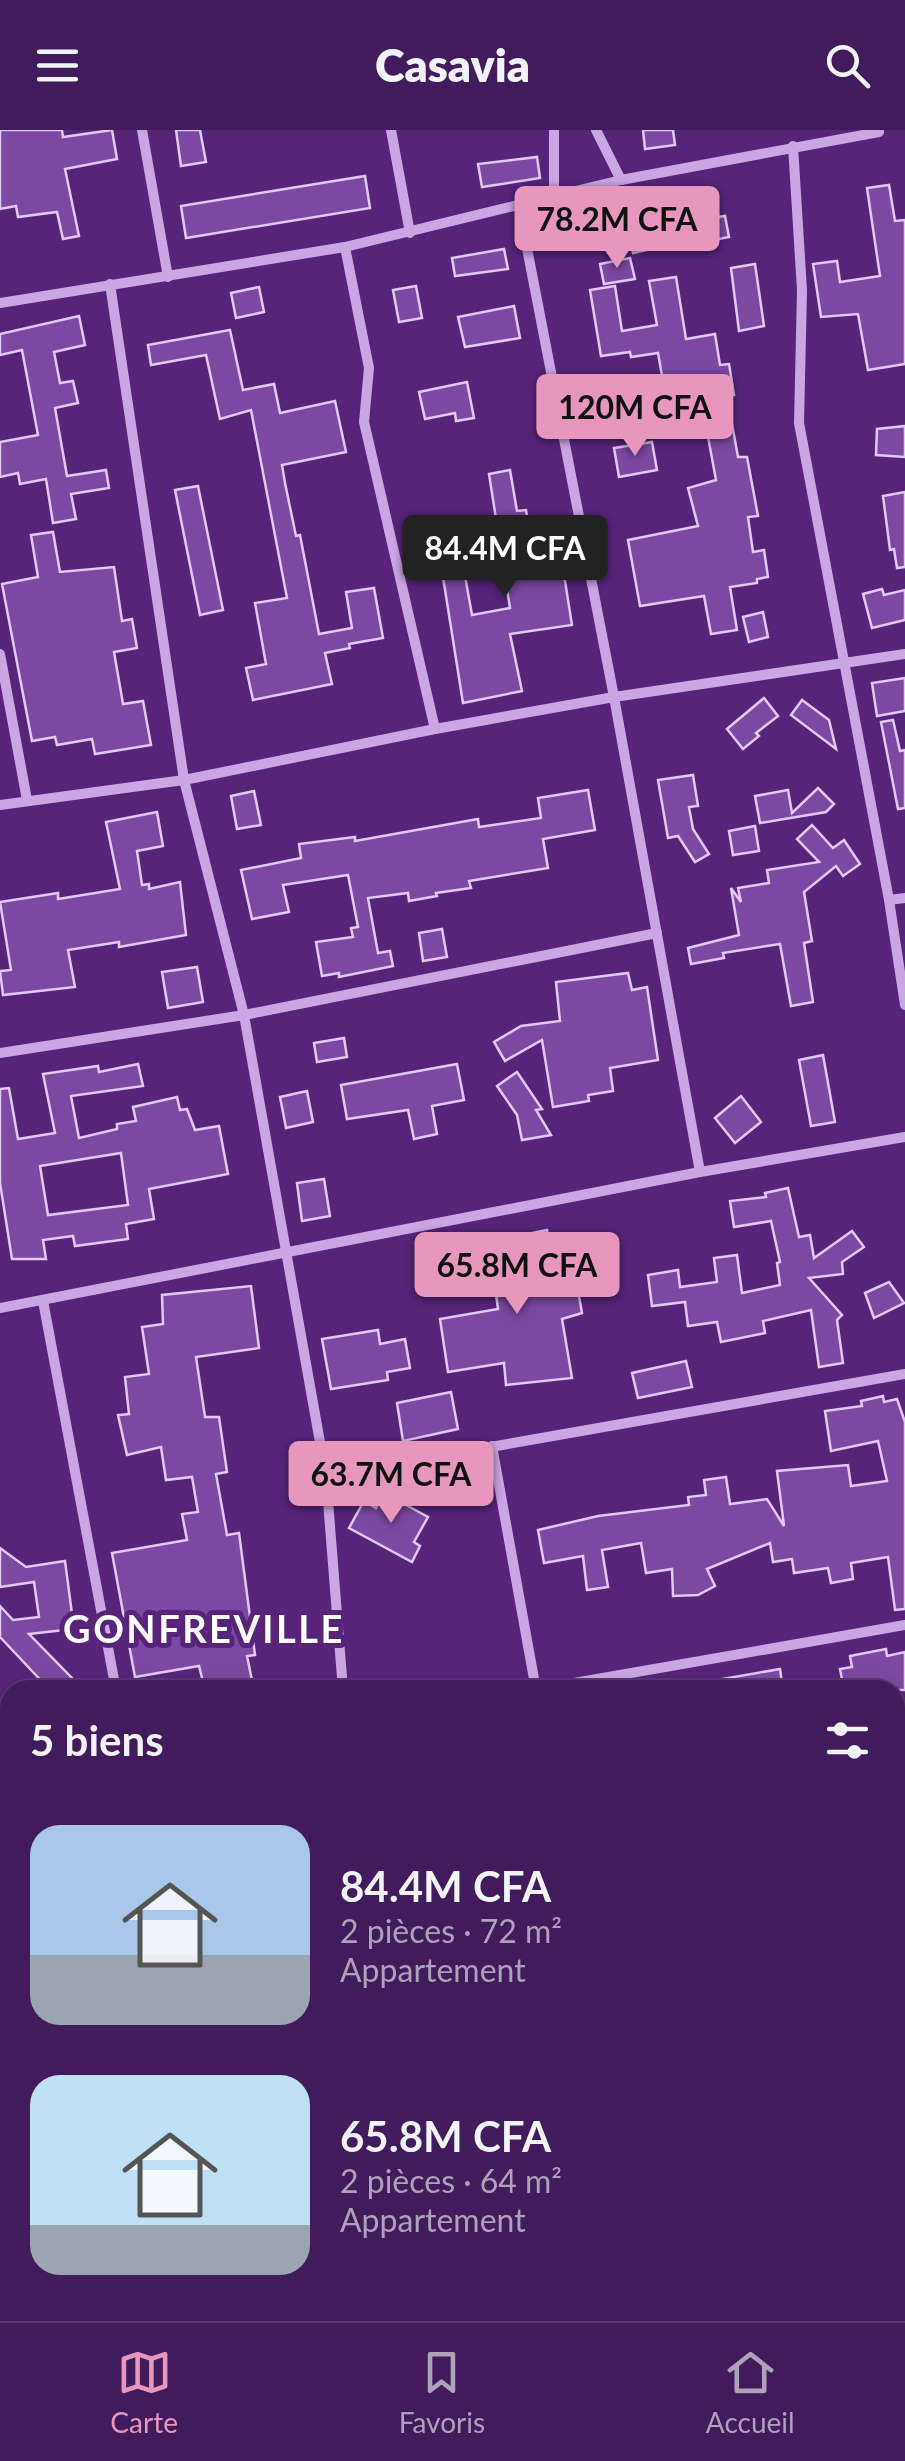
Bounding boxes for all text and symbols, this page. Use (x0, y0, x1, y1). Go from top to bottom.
icon: menu (30, 38, 85, 93)
text: Casavia (375, 38, 530, 92)
icon: search (820, 38, 875, 93)
pin: 78.2M CFA (503, 186, 731, 271)
text: 78.2M CFA (537, 199, 697, 238)
pin: 120M CFA (532, 374, 738, 459)
text: 120M CFA (558, 387, 712, 426)
pin: 84.4M CFA (391, 515, 619, 600)
text: 84.4M CFA (425, 528, 585, 567)
pin: 65.8M CFA (403, 1232, 631, 1317)
text: 65.8M CFA (437, 1245, 597, 1284)
pin: 63.7M CFA (277, 1441, 505, 1526)
text: 63.7M CFA (311, 1454, 471, 1493)
district label: GONFREVILLE (63, 1605, 345, 1651)
icon: filters (820, 1713, 875, 1768)
text: 5 biens (30, 1715, 164, 1765)
text: 84.4M CFA (340, 1861, 551, 1911)
icon: home (110, 1865, 230, 1985)
text: 2 pièces · 72 m² (340, 1911, 562, 1950)
text: Appartement (340, 1950, 526, 1989)
text: 65.8M CFA (340, 2111, 551, 2161)
icon: home (110, 2115, 230, 2235)
text: 2 pièces · 64 m² (340, 2161, 562, 2200)
text: Appartement (340, 2200, 526, 2239)
tab: Carte (110, 2345, 178, 2439)
tab: Favoris (399, 2345, 485, 2439)
tab: Accueil (706, 2345, 795, 2439)

